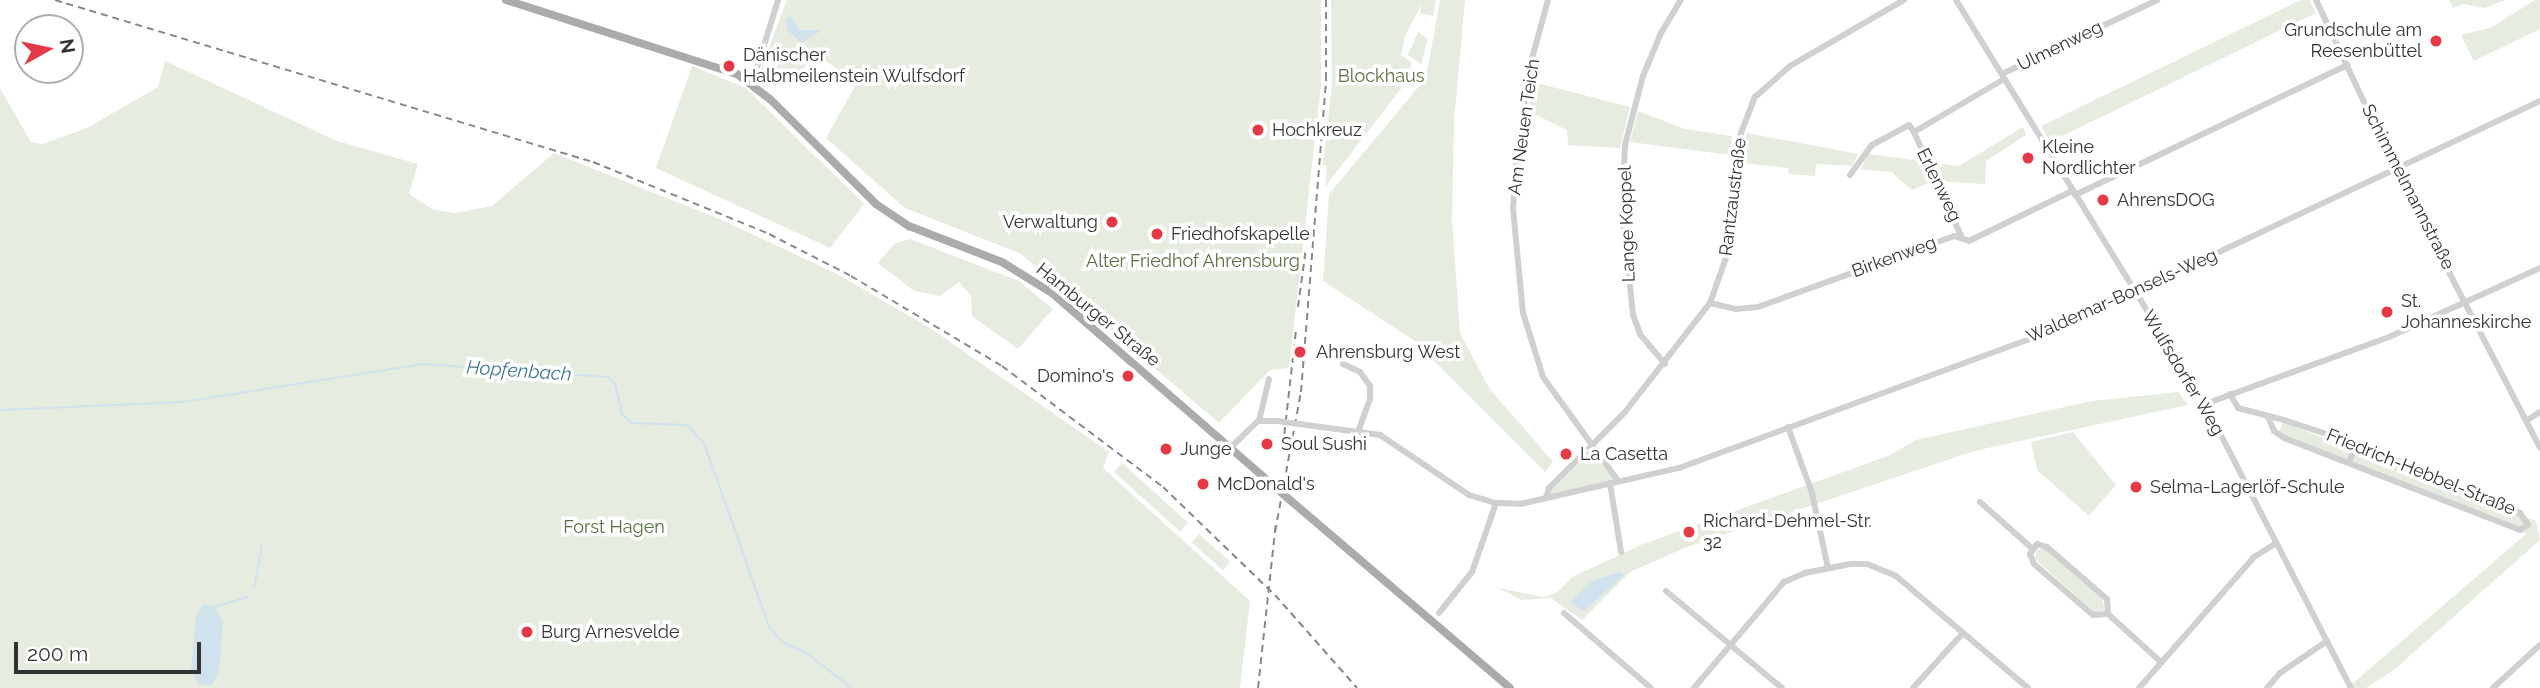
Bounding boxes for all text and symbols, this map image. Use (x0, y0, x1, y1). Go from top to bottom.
north arrow (14, 14, 84, 84)
street label: Ulmenweg (2014, 16, 2106, 76)
place label: Grundschule am Reesenbüttel (2284, 20, 2422, 62)
marker: Grundschule am Reesenbüttel (2428, 33, 2444, 49)
text: N (56, 37, 80, 55)
place label: Dänischer Halbmeilenstein Wulfsdorf (743, 45, 966, 88)
street label: Am Neuen Teich (1504, 57, 1544, 197)
marker: Dänischer Halbmeilenstein Wulfsdorf (721, 58, 737, 74)
park label: Blockhaus (1338, 65, 1424, 87)
street label: Schimmelmannstraße (2357, 101, 2459, 273)
place label: Hochkreuz (1272, 119, 1362, 141)
marker: Hochkreuz (1250, 122, 1266, 138)
street label: Rantzaustraße (1715, 137, 1751, 257)
place label: Kleine Nordlichter (2042, 137, 2136, 180)
street label: Erlenweg (1912, 145, 1966, 225)
marker: Kleine Nordlichter (2020, 150, 2036, 166)
street label: Lange Koppel (1614, 165, 1640, 283)
place label: AhrensDOG (2117, 189, 2215, 211)
marker: AhrensDOG (2095, 192, 2111, 208)
place label: Verwaltung (1003, 211, 1098, 233)
marker: Verwaltung (1104, 214, 1120, 230)
place label: Friedhofskapelle (1171, 223, 1310, 245)
marker: Friedhofskapelle (1149, 226, 1165, 242)
street label: Birkenweg (1849, 232, 1939, 282)
street label: Waldemar-Bonsels-Weg (2023, 244, 2221, 348)
park label: Alter Friedhof Ahrensburg (1085, 250, 1301, 272)
street label: Hamburger Straße (1032, 258, 1164, 372)
place label: St. Johanneskirche (2401, 291, 2531, 334)
marker: St. Johanneskirche (2379, 304, 2395, 320)
street label: Wulfsdorfer Weg (2137, 306, 2229, 440)
place label: Ahrensburg West (1316, 341, 1461, 363)
marker: Ahrensburg West (1290, 342, 1310, 362)
water label: Hopfenbach (466, 356, 572, 386)
place label: Domino's (1037, 365, 1114, 387)
marker: Domino's (1120, 368, 1136, 384)
street label: Friedrich-Hebbel-Straße (2323, 424, 2519, 520)
place label: Soul Sushi (1281, 433, 1368, 455)
marker: Soul Sushi (1259, 436, 1275, 452)
place label: Junge (1180, 438, 1231, 460)
marker: Junge (1158, 441, 1174, 457)
place label: La Casetta (1580, 443, 1668, 465)
marker: La Casetta (1558, 446, 1574, 462)
place label: McDonald's (1217, 473, 1315, 495)
marker: McDonald's (1195, 476, 1211, 492)
place label: Selma-Lagerlöf-Schule (2150, 476, 2345, 498)
marker: Selma-Lagerlöf-Schule (2128, 479, 2144, 495)
place label: Richard-Dehmel-Str. 32 (1703, 511, 1872, 554)
park label: Forst Hagen (563, 516, 665, 538)
marker: Richard-Dehmel-Str. 32 (1681, 524, 1697, 540)
place label: Burg Arnesvelde (541, 621, 680, 643)
marker: Burg Arnesvelde (519, 624, 535, 640)
scale bar (18, 628, 205, 672)
text: 200 m (27, 641, 88, 666)

